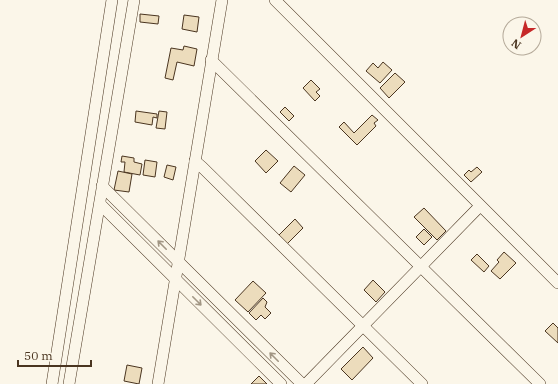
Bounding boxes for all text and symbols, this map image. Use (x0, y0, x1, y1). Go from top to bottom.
north arrow (502, 16, 542, 56)
text: N (508, 36, 524, 52)
one-way arrow (157, 240, 167, 250)
one-way arrow (192, 296, 202, 306)
scale bar (18, 342, 91, 368)
text: 50 m (24, 348, 53, 363)
one-way arrow (269, 352, 279, 361)

